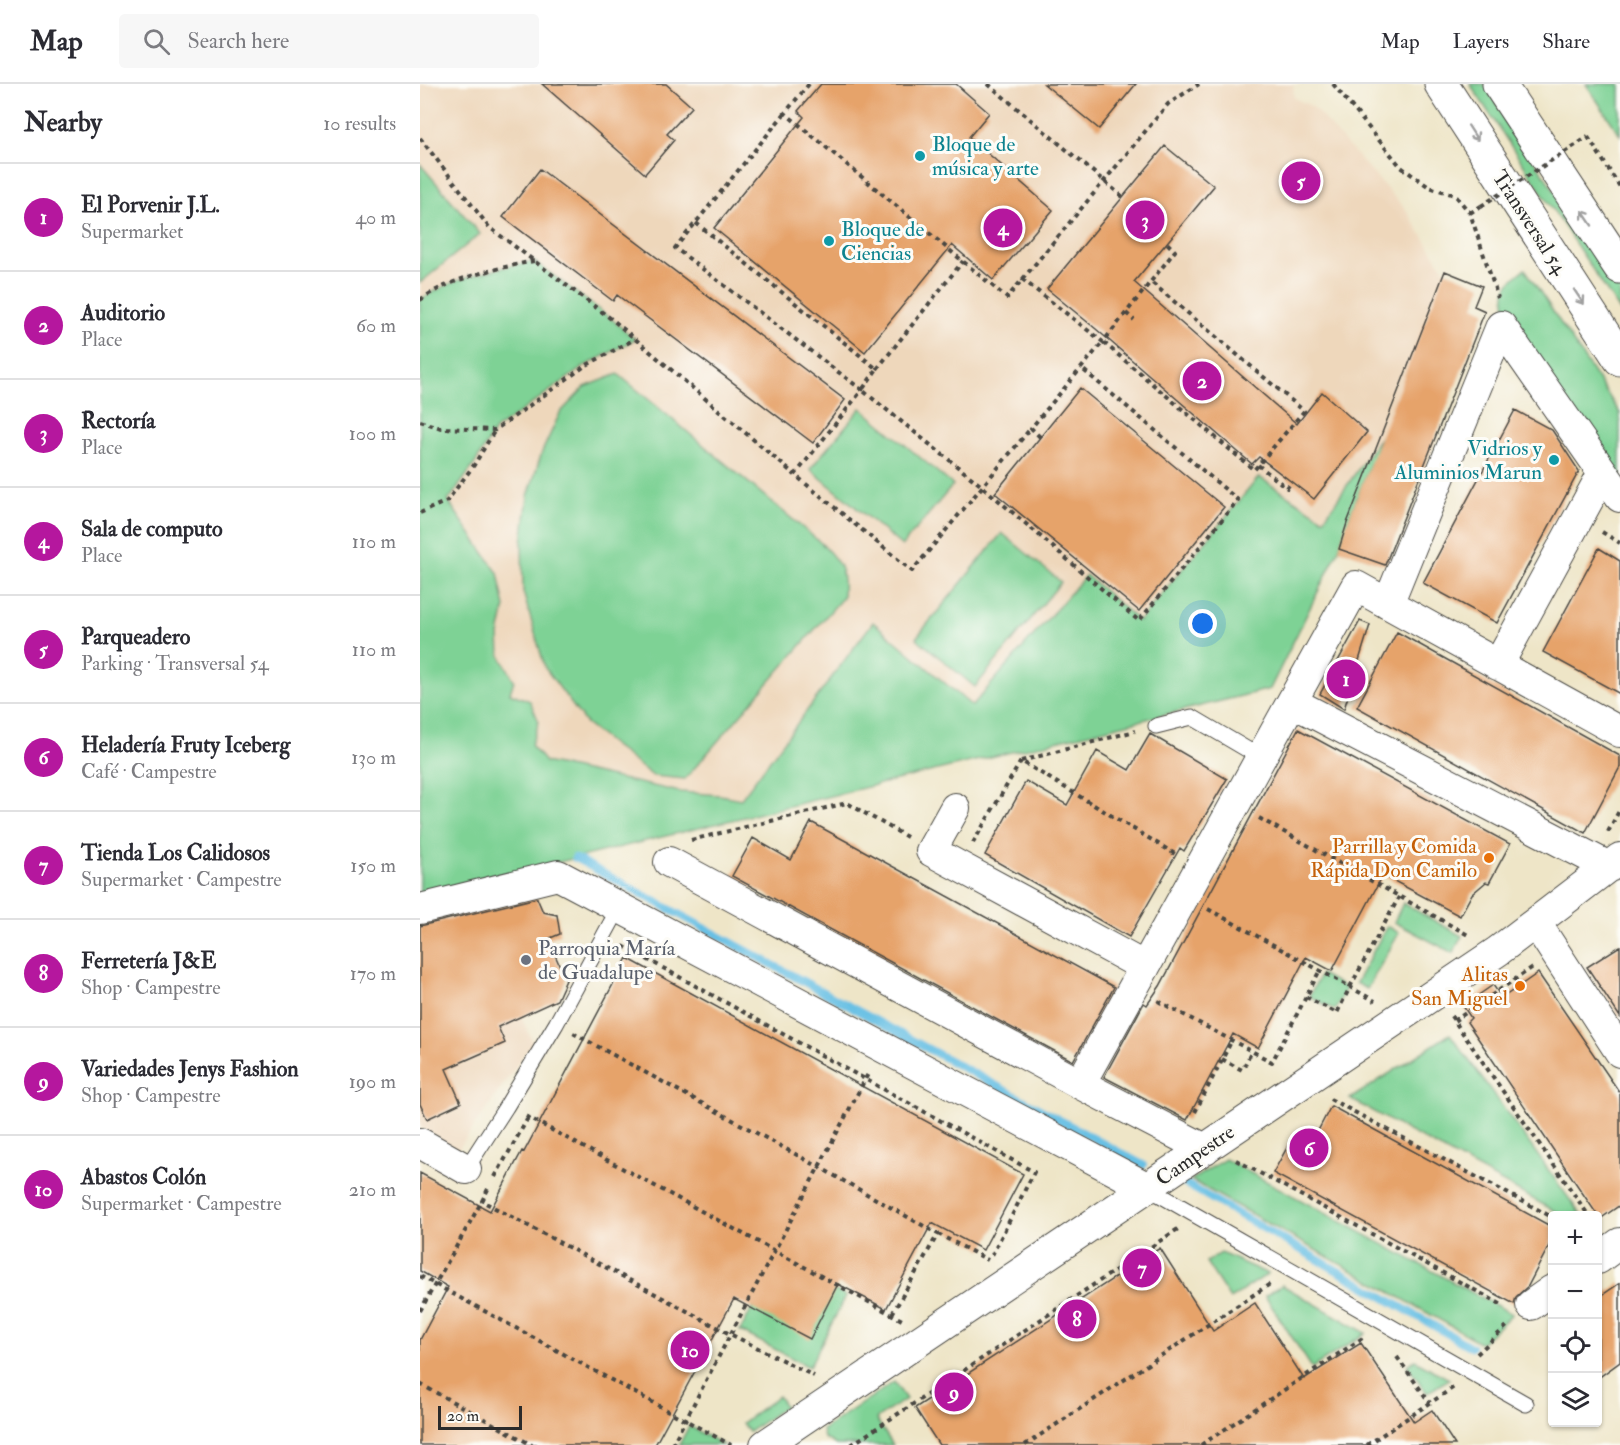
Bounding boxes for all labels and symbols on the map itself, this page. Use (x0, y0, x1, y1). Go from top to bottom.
one-way arrow (1467, 124, 1479, 141)
place label: Bloque de música y arte (932, 131, 1039, 182)
marker: Bloque de música y arte (913, 149, 927, 163)
pin: 5 (1282, 158, 1320, 204)
street label: Transversal 54 (1486, 165, 1574, 281)
pin: 3 (1126, 198, 1164, 242)
pin: 4 (984, 206, 1022, 250)
one-way arrow (1581, 210, 1593, 227)
place label: Bloque de Ciencias (841, 216, 924, 267)
marker: Bloque de Ciencias (822, 234, 836, 248)
one-way arrow (1573, 288, 1585, 305)
pin: 2 (1182, 358, 1222, 404)
place label: Vidrios y Aluminios Marun (1393, 435, 1543, 486)
marker: Vidrios y Aluminios Marun (1547, 453, 1561, 467)
your location (1188, 609, 1217, 638)
pin: 1 (1326, 656, 1366, 702)
place label: Parrilla y Comida Rápida Don Camilo (1310, 833, 1477, 884)
marker: Parrilla y Comida Rápida Don Camilo (1482, 851, 1496, 865)
place label: Parroquia María de Guadalupe (538, 935, 676, 986)
marker: Parroquia María de Guadalupe (519, 953, 533, 967)
place label: Alitas San Miguel (1411, 961, 1509, 1012)
marker: Alitas San Miguel (1513, 979, 1527, 993)
street label: Campestre (1151, 1118, 1240, 1192)
pin: 6 (1290, 1126, 1328, 1170)
pin: 7 (1122, 1246, 1162, 1290)
pin: 8 (1058, 1296, 1096, 1342)
pin: 10 (670, 1328, 710, 1372)
pin: 9 (934, 1370, 974, 1414)
scale bar (438, 1403, 522, 1430)

